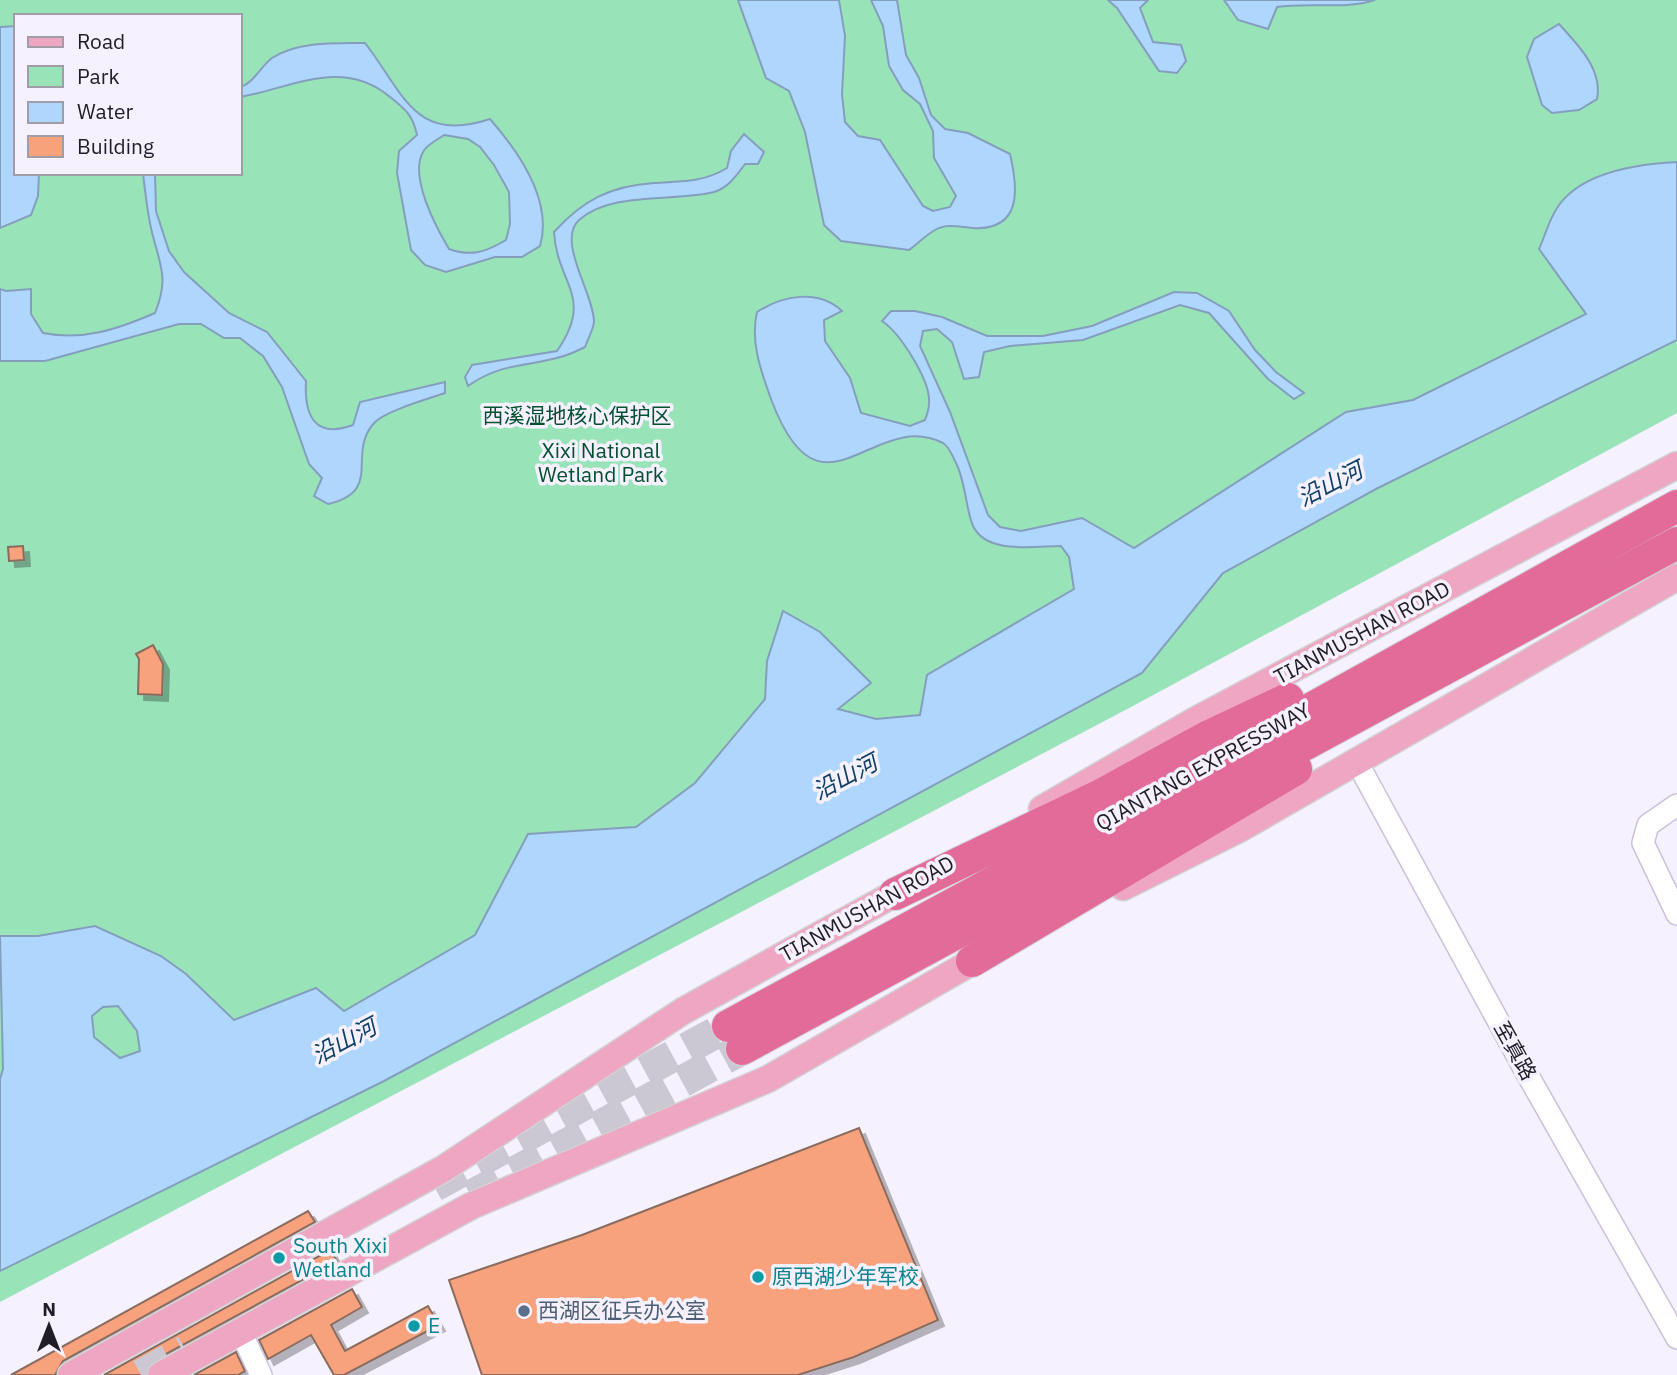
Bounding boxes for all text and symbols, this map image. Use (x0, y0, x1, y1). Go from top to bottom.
legend (14, 14, 242, 175)
text: Road (77, 27, 125, 55)
text: Park (77, 62, 120, 90)
text: Water (77, 97, 134, 125)
text: Building (77, 132, 154, 160)
park label: 西溪湿地核心保护区 (483, 401, 672, 429)
park label: Xixi National Wetland Park (538, 436, 664, 488)
water label: 沿山河 (1292, 452, 1371, 512)
street label: TIANMUSHAN ROAD (1269, 574, 1454, 690)
street label: QIANTANG EXPRESSWAY (1090, 695, 1315, 837)
water label: 沿山河 (807, 745, 886, 806)
street label: TIANMUSHAN ROAD (774, 848, 959, 968)
water label: 沿山河 (306, 1009, 385, 1070)
street label: 至真路 (1488, 1016, 1543, 1085)
place label: South Xixi Wetland (293, 1231, 387, 1283)
marker: South Xixi Wetland (271, 1250, 287, 1266)
place label: 原西湖少年军校 (772, 1262, 919, 1290)
marker: 原西湖少年军校 (750, 1269, 766, 1285)
north arrow (14, 1291, 84, 1361)
place label: 西湖区征兵办公室 (538, 1296, 706, 1324)
text: N (42, 1297, 56, 1321)
marker: 西湖区征兵办公室 (516, 1303, 532, 1319)
place label: E (428, 1311, 440, 1339)
marker: E (406, 1318, 422, 1334)

